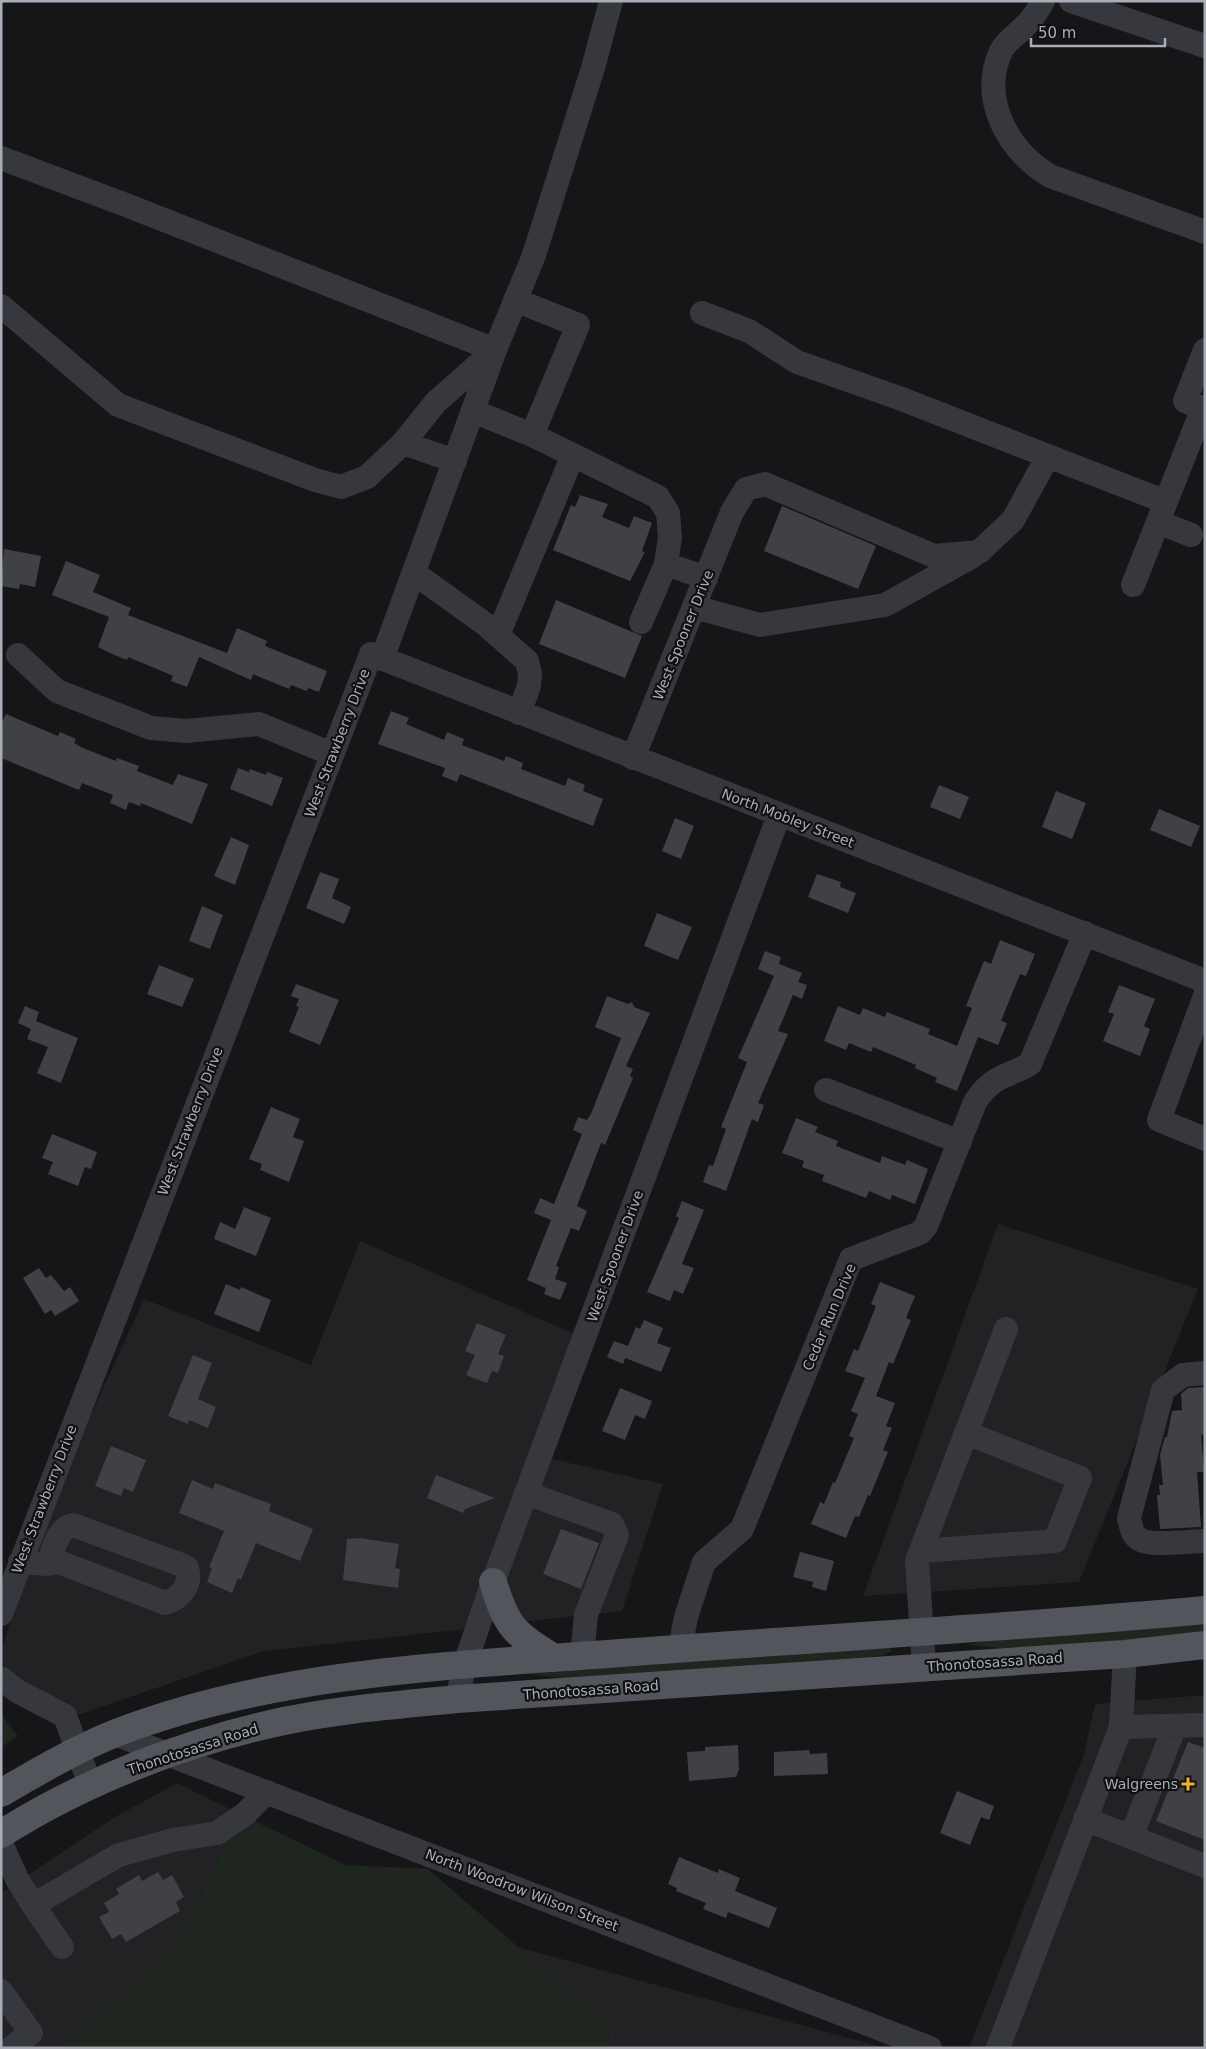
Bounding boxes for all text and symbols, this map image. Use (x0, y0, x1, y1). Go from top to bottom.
scale bar (1031, 15, 1165, 47)
text: 50 m (1038, 24, 1076, 42)
street label: West Spooner Drive (650, 568, 716, 702)
street label: West Strawberry Drive (301, 666, 373, 820)
street label: North Mobley Street (719, 785, 857, 851)
street label: West Strawberry Drive (154, 1044, 226, 1198)
street label: West Spooner Drive (584, 1188, 646, 1324)
street label: Cedar Run Drive (799, 1261, 859, 1373)
street label: West Strawberry Drive (8, 1422, 80, 1576)
street label: Thonotosassa Road (926, 1649, 1063, 1675)
street label: Thonotosassa Road (522, 1677, 659, 1703)
street label: Thonotosassa Road (125, 1720, 260, 1778)
place label: Walgreens (1105, 1776, 1178, 1792)
marker: Walgreens (1182, 1778, 1194, 1790)
street label: North Woodrow Wilson Street (423, 1846, 621, 1934)

